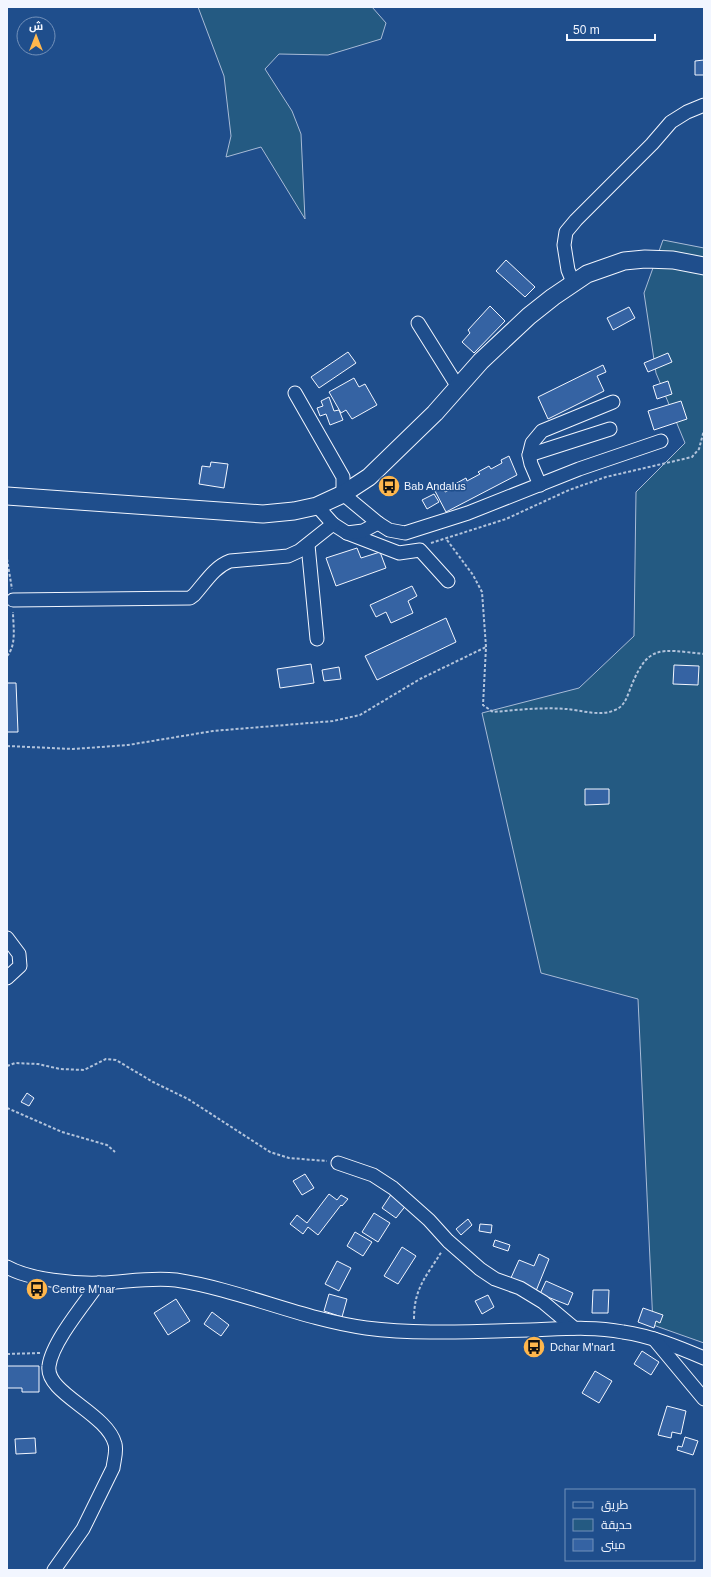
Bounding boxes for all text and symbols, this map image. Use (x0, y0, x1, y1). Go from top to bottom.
north arrow (16, 16, 56, 56)
scale bar (567, 16, 655, 42)
text: ش (29, 20, 43, 33)
text: 50 m (573, 23, 600, 37)
bus stop icon: Bab Andalus (376, 473, 402, 499)
place label: Bab Andalus (404, 480, 466, 492)
bus stop icon: Centre M'nar (24, 1276, 50, 1302)
place label: Centre M'nar (52, 1283, 116, 1295)
bus stop icon: Dchar M'nar1 (521, 1334, 547, 1360)
place label: Dchar M'nar1 (550, 1341, 616, 1353)
legend (565, 1489, 695, 1561)
text: طريق (601, 1498, 629, 1512)
text: حديقة (601, 1518, 632, 1532)
text: مبنى (601, 1538, 626, 1552)

